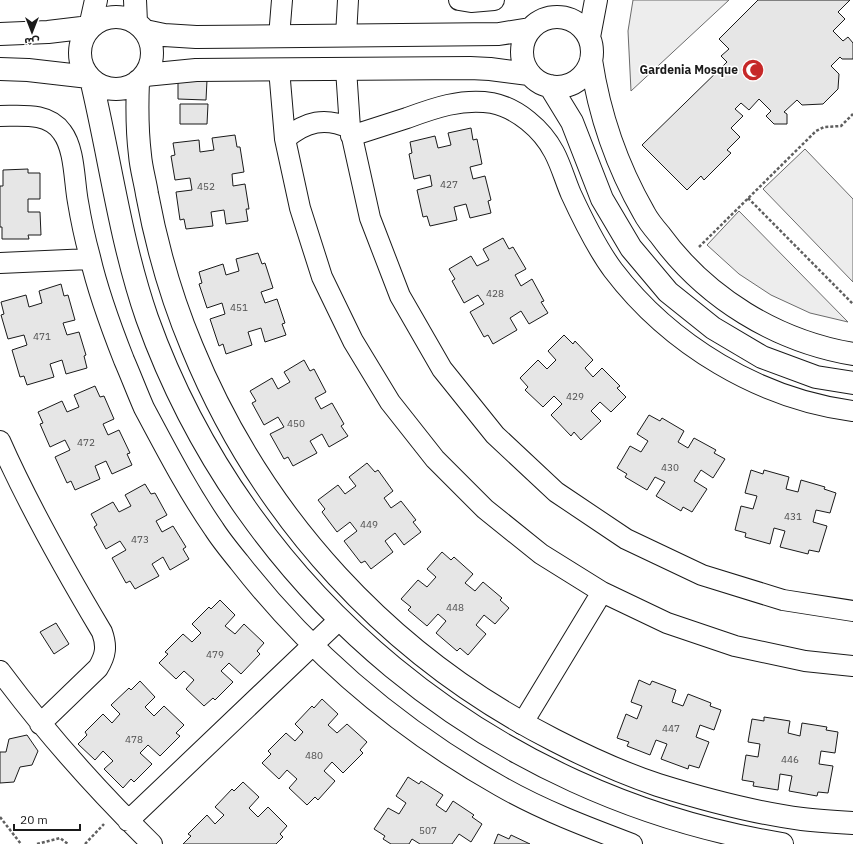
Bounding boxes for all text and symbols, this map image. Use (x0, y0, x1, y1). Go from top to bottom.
north arrow (12, 12, 52, 52)
text: ش (24, 35, 40, 49)
mosque icon: Gardenia Mosque (740, 57, 766, 83)
place label: Gardenia Mosque (640, 62, 738, 77)
house number: 427 (440, 178, 458, 191)
house number: 452 (197, 180, 215, 193)
house number: 428 (486, 287, 504, 300)
house number: 451 (230, 301, 248, 314)
house number: 471 (33, 330, 51, 343)
house number: 429 (566, 390, 584, 403)
house number: 450 (287, 417, 305, 430)
house number: 472 (77, 436, 95, 449)
house number: 430 (661, 461, 679, 474)
house number: 431 (784, 510, 802, 523)
house number: 449 (360, 518, 378, 531)
house number: 473 (131, 533, 149, 546)
house number: 448 (446, 601, 464, 614)
house number: 479 (206, 648, 224, 661)
house number: 447 (662, 722, 680, 735)
house number: 478 (125, 733, 143, 746)
house number: 480 (305, 749, 323, 762)
house number: 446 (781, 753, 799, 766)
scale bar (14, 806, 80, 832)
text: 20 m (20, 812, 48, 827)
house number: 507 (419, 824, 437, 837)

